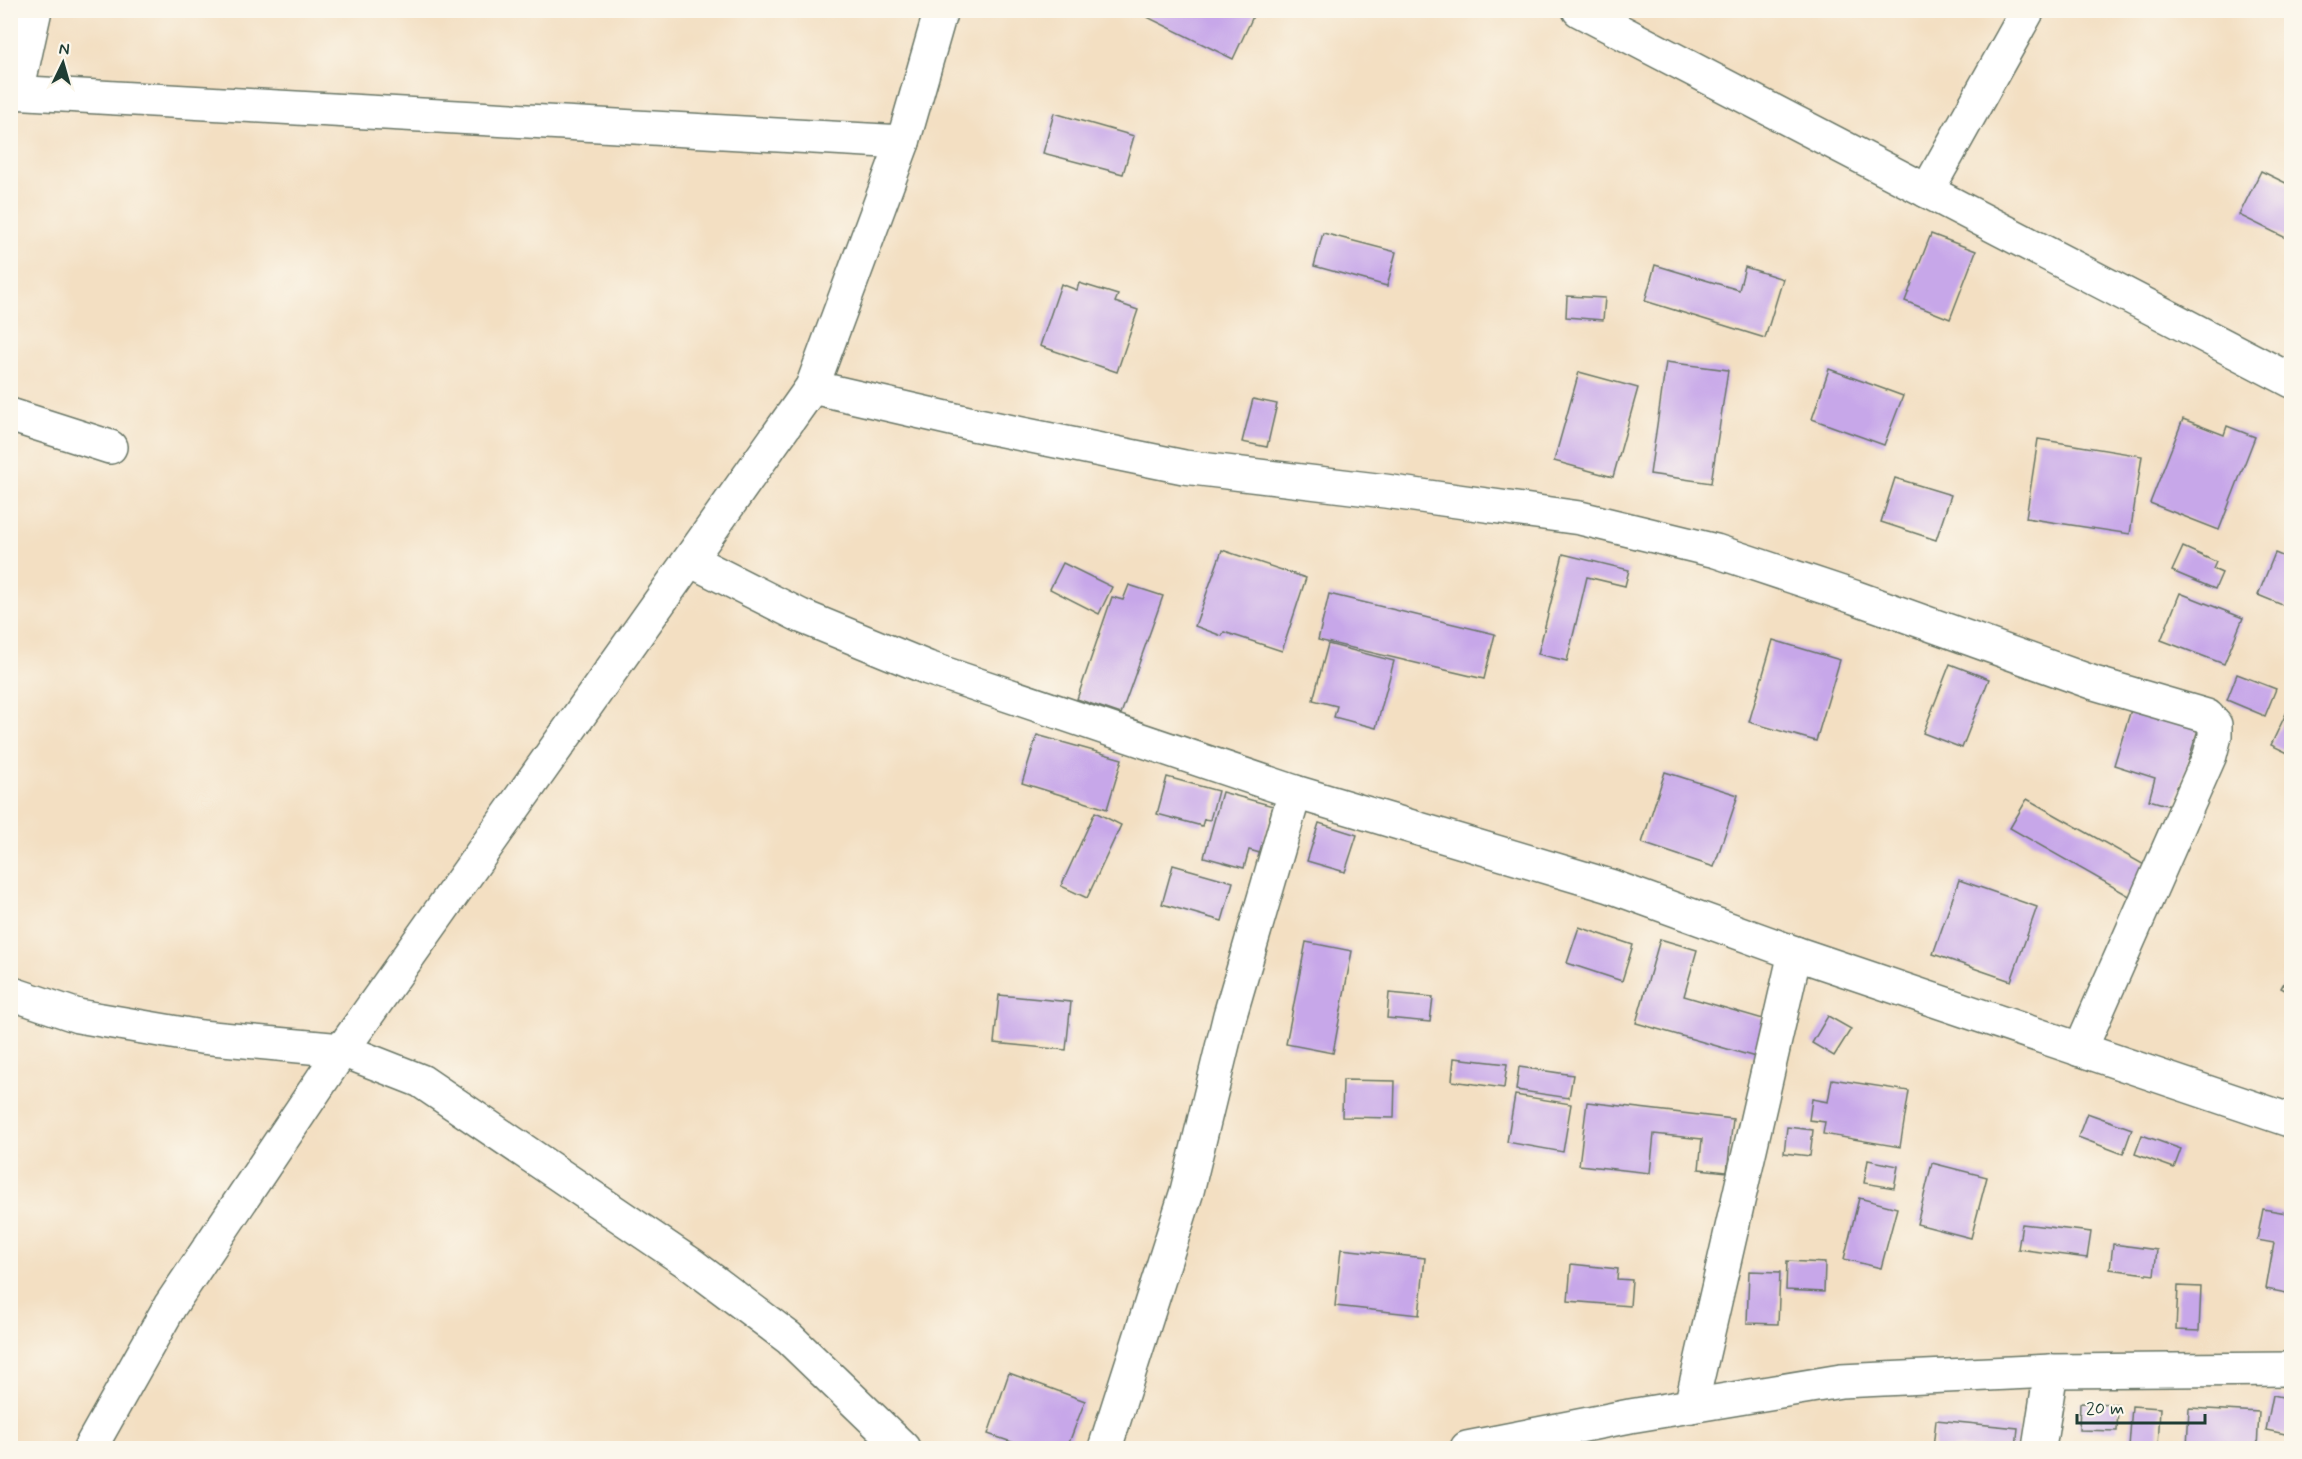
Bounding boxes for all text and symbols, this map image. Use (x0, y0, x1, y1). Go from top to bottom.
north arrow (33, 33, 93, 93)
text: N (58, 39, 70, 60)
scale bar (2077, 1387, 2204, 1425)
text: 20 m (2086, 1397, 2124, 1421)

